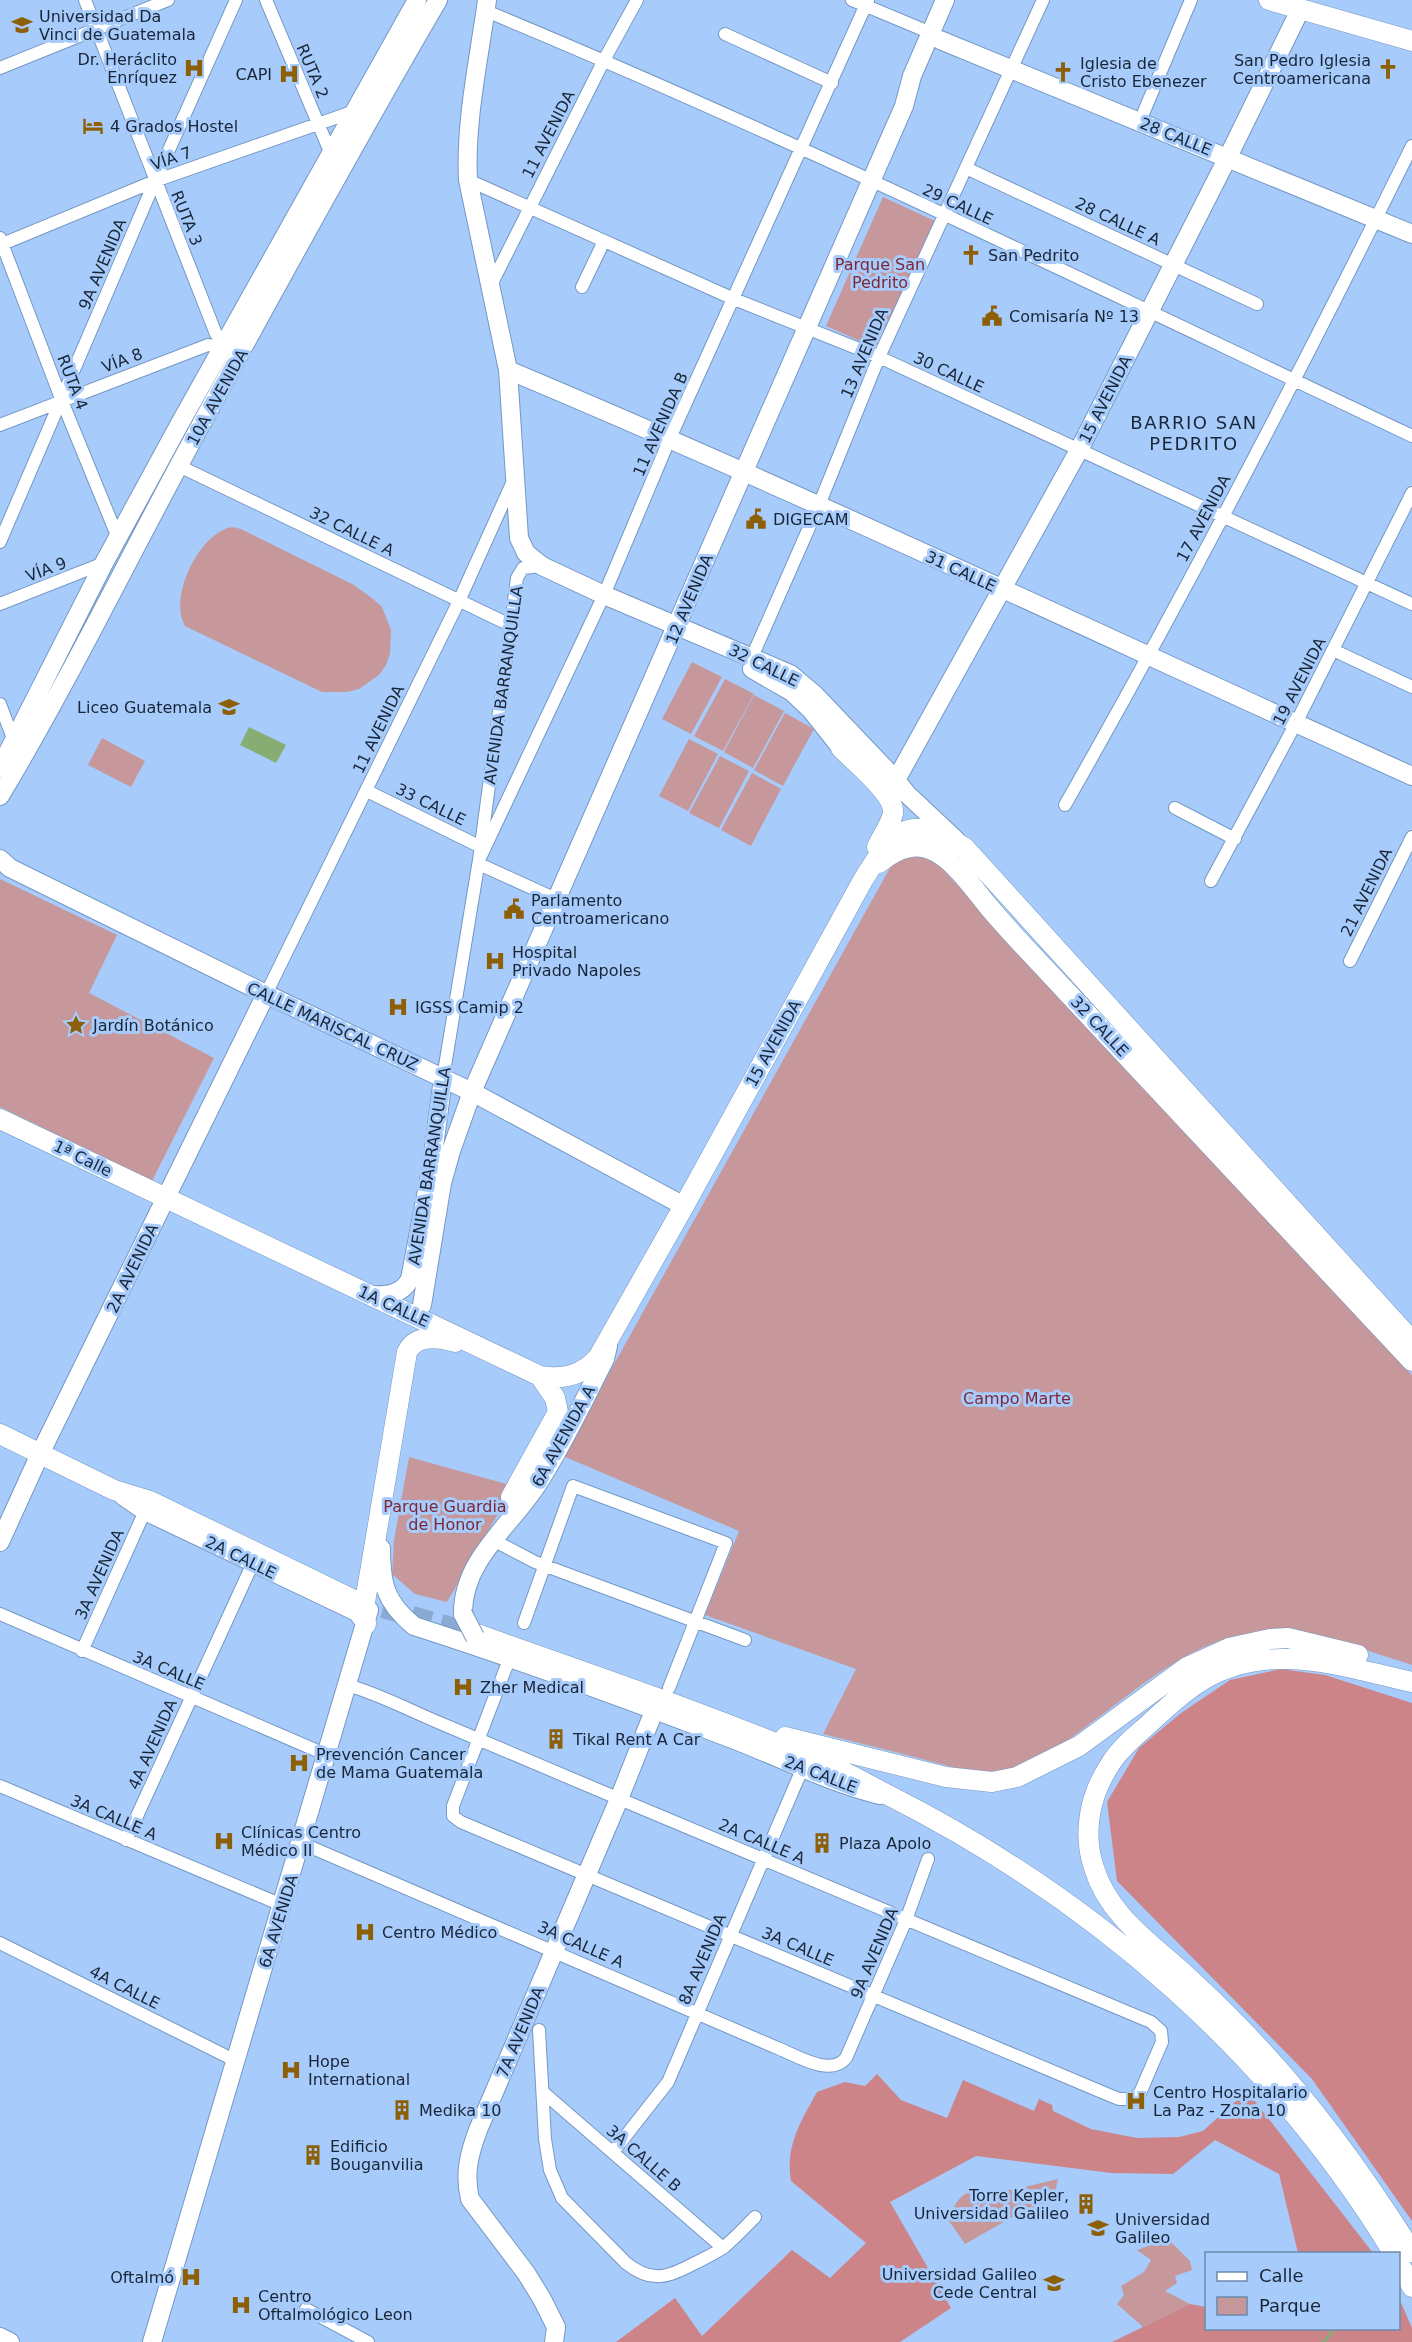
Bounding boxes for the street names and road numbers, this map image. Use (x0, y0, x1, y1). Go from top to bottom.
street label: RUTA 2 (293, 41, 333, 101)
street label: 11 AVENIDA (518, 87, 579, 181)
street label: 28 CALLE (1137, 114, 1214, 159)
street label: VÍA 7 (148, 143, 194, 174)
street label: 29 CALLE (920, 180, 996, 229)
street label: RUTA 3 (167, 188, 206, 248)
street label: 28 CALLE A (1072, 194, 1163, 249)
street label: 9A AVENIDA (75, 216, 130, 312)
street label: 13 AVENIDA (837, 305, 892, 401)
street label: VÍA 8 (99, 344, 145, 377)
street label: 10A AVENIDA (183, 346, 252, 449)
street label: 30 CALLE (911, 348, 987, 397)
street label: RUTA 4 (53, 352, 92, 412)
street label: 15 AVENIDA (1075, 352, 1136, 446)
street label: 11 AVENIDA B (629, 369, 692, 479)
street label: 17 AVENIDA (1172, 471, 1234, 565)
street label: 32 CALLE A (306, 503, 397, 560)
street label: 31 CALLE (923, 547, 999, 596)
street label: 12 AVENIDA (662, 551, 717, 647)
street label: VÍA 9 (23, 553, 69, 586)
street label: AVENIDA BARRANQUILLA (480, 585, 527, 786)
street label: 19 AVENIDA (1269, 634, 1330, 728)
street label: 32 CALLE (726, 640, 802, 691)
street label: 11 AVENIDA (349, 682, 408, 777)
street label: 33 CALLE (393, 779, 469, 830)
street label: 21 AVENIDA (1337, 845, 1396, 940)
street label: CALLE MARISCAL CRUZ (244, 978, 421, 1075)
street label: 32 CALLE (1067, 992, 1132, 1060)
street label: 15 AVENIDA (742, 997, 805, 1090)
street label: AVENIDA BARRANQUILLA (404, 1066, 455, 1266)
street label: 1ª Calle (51, 1136, 115, 1181)
street label: 2A AVENIDA (103, 1220, 162, 1316)
street label: 1A CALLE (355, 1282, 432, 1331)
street label: 6A AVENIDA A (528, 1382, 599, 1490)
street label: 3A AVENIDA (71, 1526, 128, 1622)
street label: 2A CALLE (202, 1532, 279, 1583)
street label: 3A CALLE (130, 1647, 208, 1694)
street label: 4A AVENIDA (124, 1696, 181, 1792)
street label: 2A CALLE (782, 1752, 860, 1797)
street label: 3A CALLE A (68, 1791, 160, 1844)
street label: 2A CALLE A (716, 1815, 808, 1868)
street label: 6A AVENIDA (255, 1872, 302, 1970)
street label: 9A AVENIDA (847, 1905, 902, 2001)
street label: 8A AVENIDA (675, 1911, 730, 2007)
street label: 3A CALLE A (535, 1917, 627, 1972)
street label: 3A CALLE (759, 1923, 837, 1970)
street label: 4A CALLE (86, 1962, 163, 2013)
street label: 7A AVENIDA (493, 1984, 548, 2080)
street label: 3A CALLE B (603, 2121, 685, 2196)

